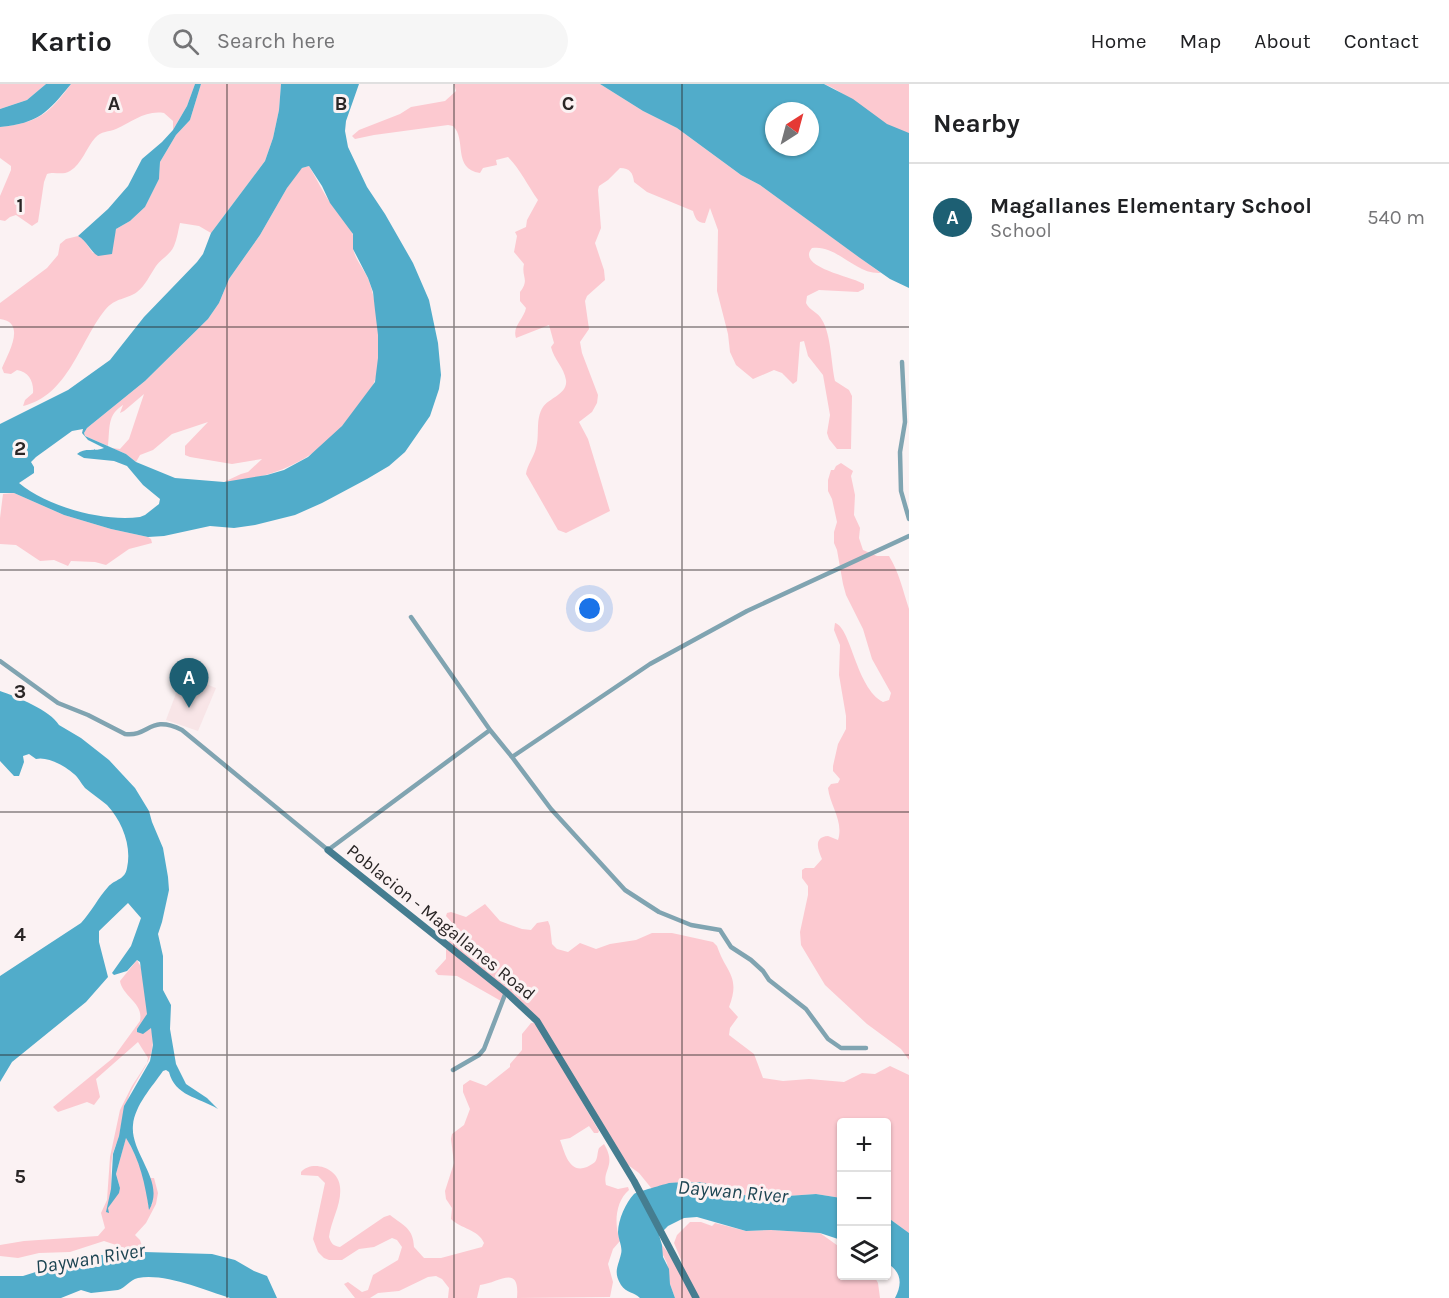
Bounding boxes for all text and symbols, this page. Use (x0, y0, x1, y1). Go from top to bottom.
search box (148, 14, 568, 68)
text: Kartio (30, 25, 112, 58)
icon: search (169, 25, 202, 58)
text: Search here (217, 28, 335, 54)
text: Home (1091, 29, 1147, 53)
text: Map (1180, 29, 1221, 53)
text: About (1254, 29, 1311, 53)
text: Contact (1344, 29, 1419, 53)
text: A (108, 92, 121, 115)
text: B (335, 92, 347, 115)
text: C (562, 92, 574, 115)
north arrow (765, 102, 819, 156)
text: Nearby (933, 108, 1020, 139)
text: Magallanes Elementary School (990, 193, 1312, 219)
text: 1 (16, 194, 24, 217)
text: A (946, 206, 959, 229)
text: 540 m (1367, 206, 1425, 229)
text: School (990, 219, 1052, 242)
text: 2 (14, 437, 26, 460)
your location (575, 594, 604, 623)
pin: A (170, 658, 208, 708)
text: 3 (14, 680, 26, 703)
street label: Poblacion - Magallanes Road (342, 839, 540, 1005)
text: 4 (14, 923, 26, 946)
map controls (837, 1118, 891, 1280)
button: + (837, 1118, 891, 1172)
text: 5 (14, 1165, 26, 1188)
button: − (837, 1172, 891, 1226)
water label: Daywan River (677, 1175, 790, 1208)
button: layers (837, 1226, 891, 1280)
water label: Daywan River (34, 1238, 148, 1279)

